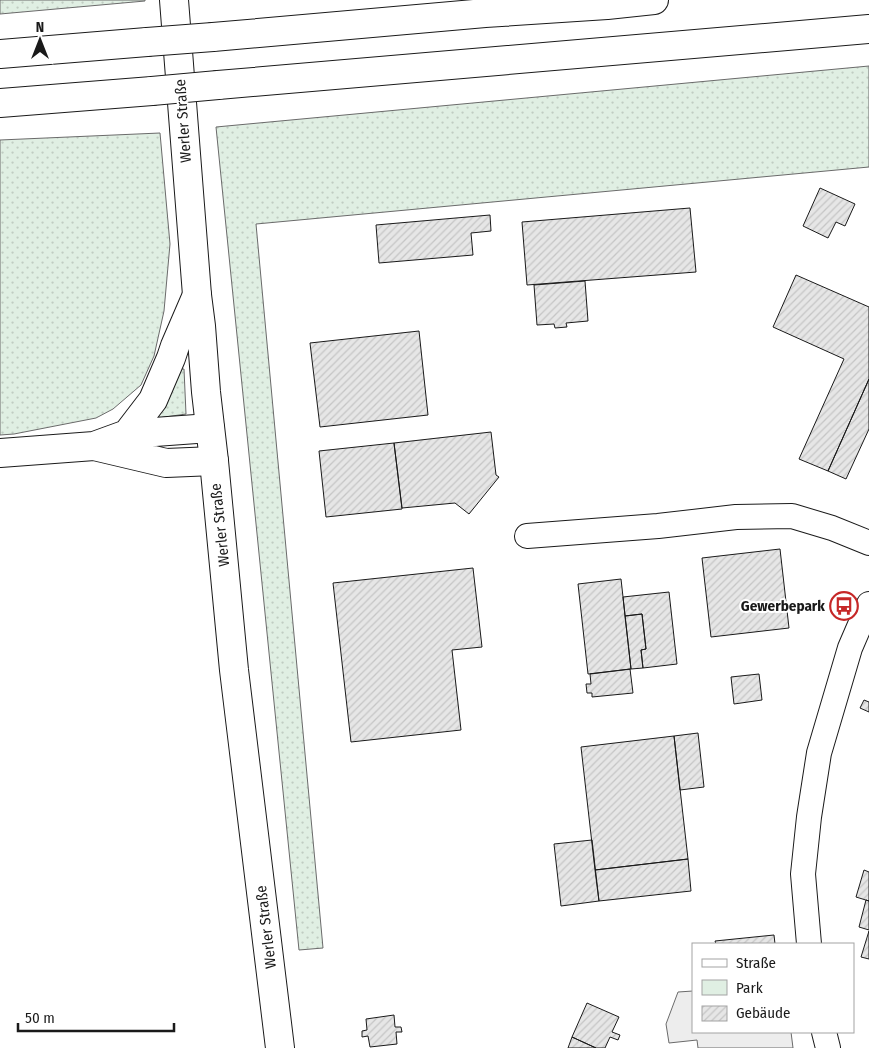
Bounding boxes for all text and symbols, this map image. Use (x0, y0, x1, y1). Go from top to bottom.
north arrow (15, 15, 65, 65)
text: N (36, 19, 44, 36)
street label: Werler Straße (171, 79, 195, 163)
street label: Werler Straße (207, 482, 233, 568)
bus stop icon: Gewerbepark (829, 591, 859, 621)
place label: Gewerbepark (741, 597, 825, 615)
street label: Werler Straße (252, 884, 280, 970)
legend (692, 943, 854, 1033)
text: Straße (736, 954, 776, 972)
text: Park (736, 979, 763, 997)
scale bar (18, 1000, 174, 1032)
text: Gebäude (736, 1004, 791, 1022)
text: 50 m (25, 1009, 55, 1027)

